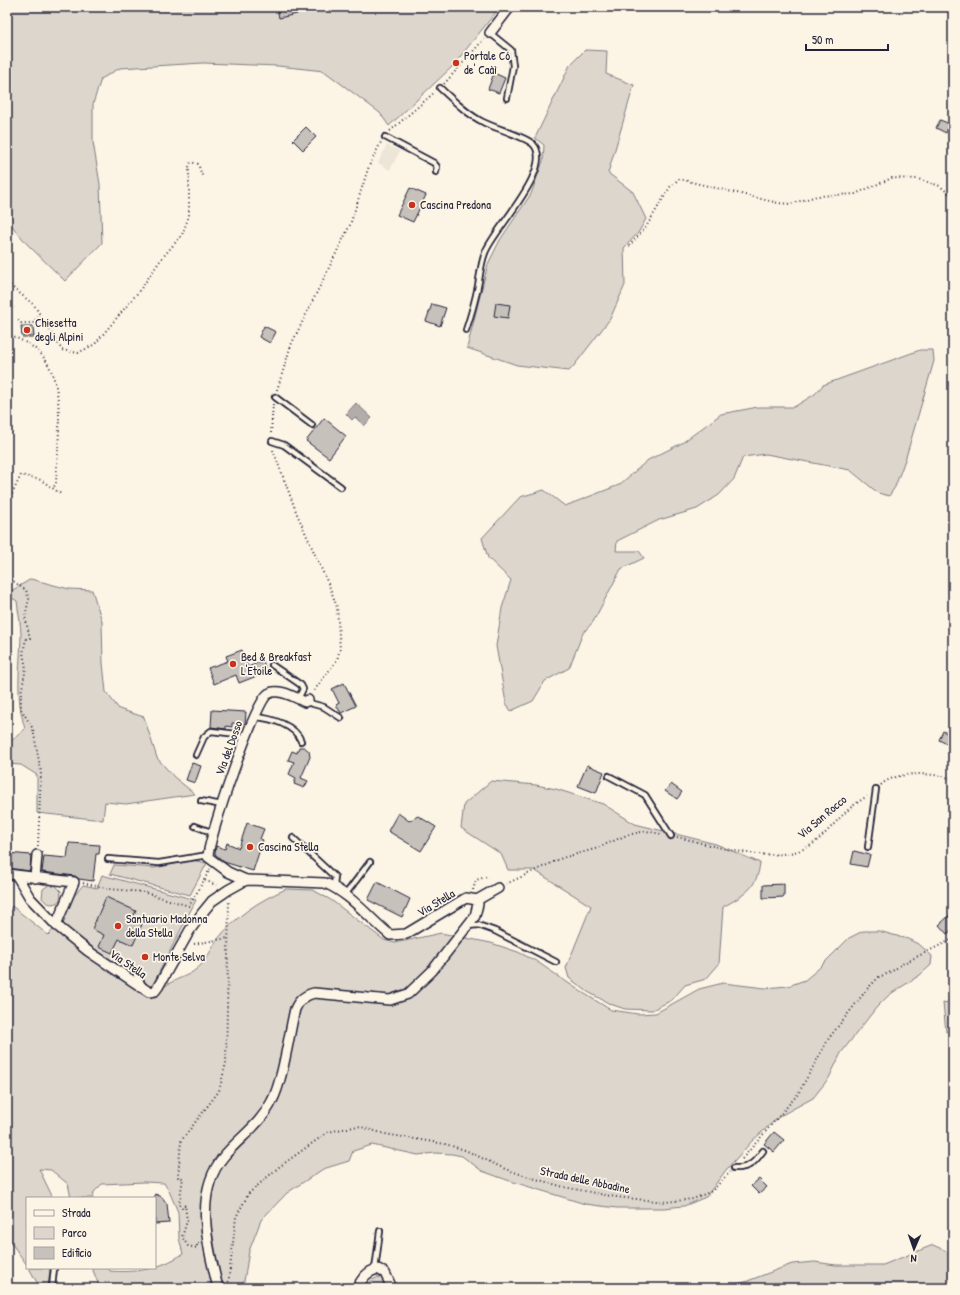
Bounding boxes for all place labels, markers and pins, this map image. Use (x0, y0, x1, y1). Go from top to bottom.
place label: Portale Có de' Caàì (464, 47, 510, 78)
marker: Portale Có de' Caàì (451, 58, 461, 68)
place label: Cascina Predona (420, 196, 491, 213)
marker: Cascina Predona (407, 200, 417, 210)
place label: Chiesetta degli Alpini (35, 314, 83, 345)
marker: Chiesetta degli Alpini (22, 325, 32, 335)
place label: Bed & Breakfast L'Etoile (241, 648, 312, 679)
marker: Bed & Breakfast L'Etoile (228, 659, 238, 669)
place label: Cascina Stella (258, 838, 319, 855)
marker: Cascina Stella (245, 842, 255, 852)
place label: Santuario Madonna della Stella (126, 910, 207, 941)
marker: Santuario Madonna della Stella (113, 921, 123, 931)
place label: Monte Selva (153, 948, 205, 965)
marker: Monte Selva (140, 952, 150, 962)

